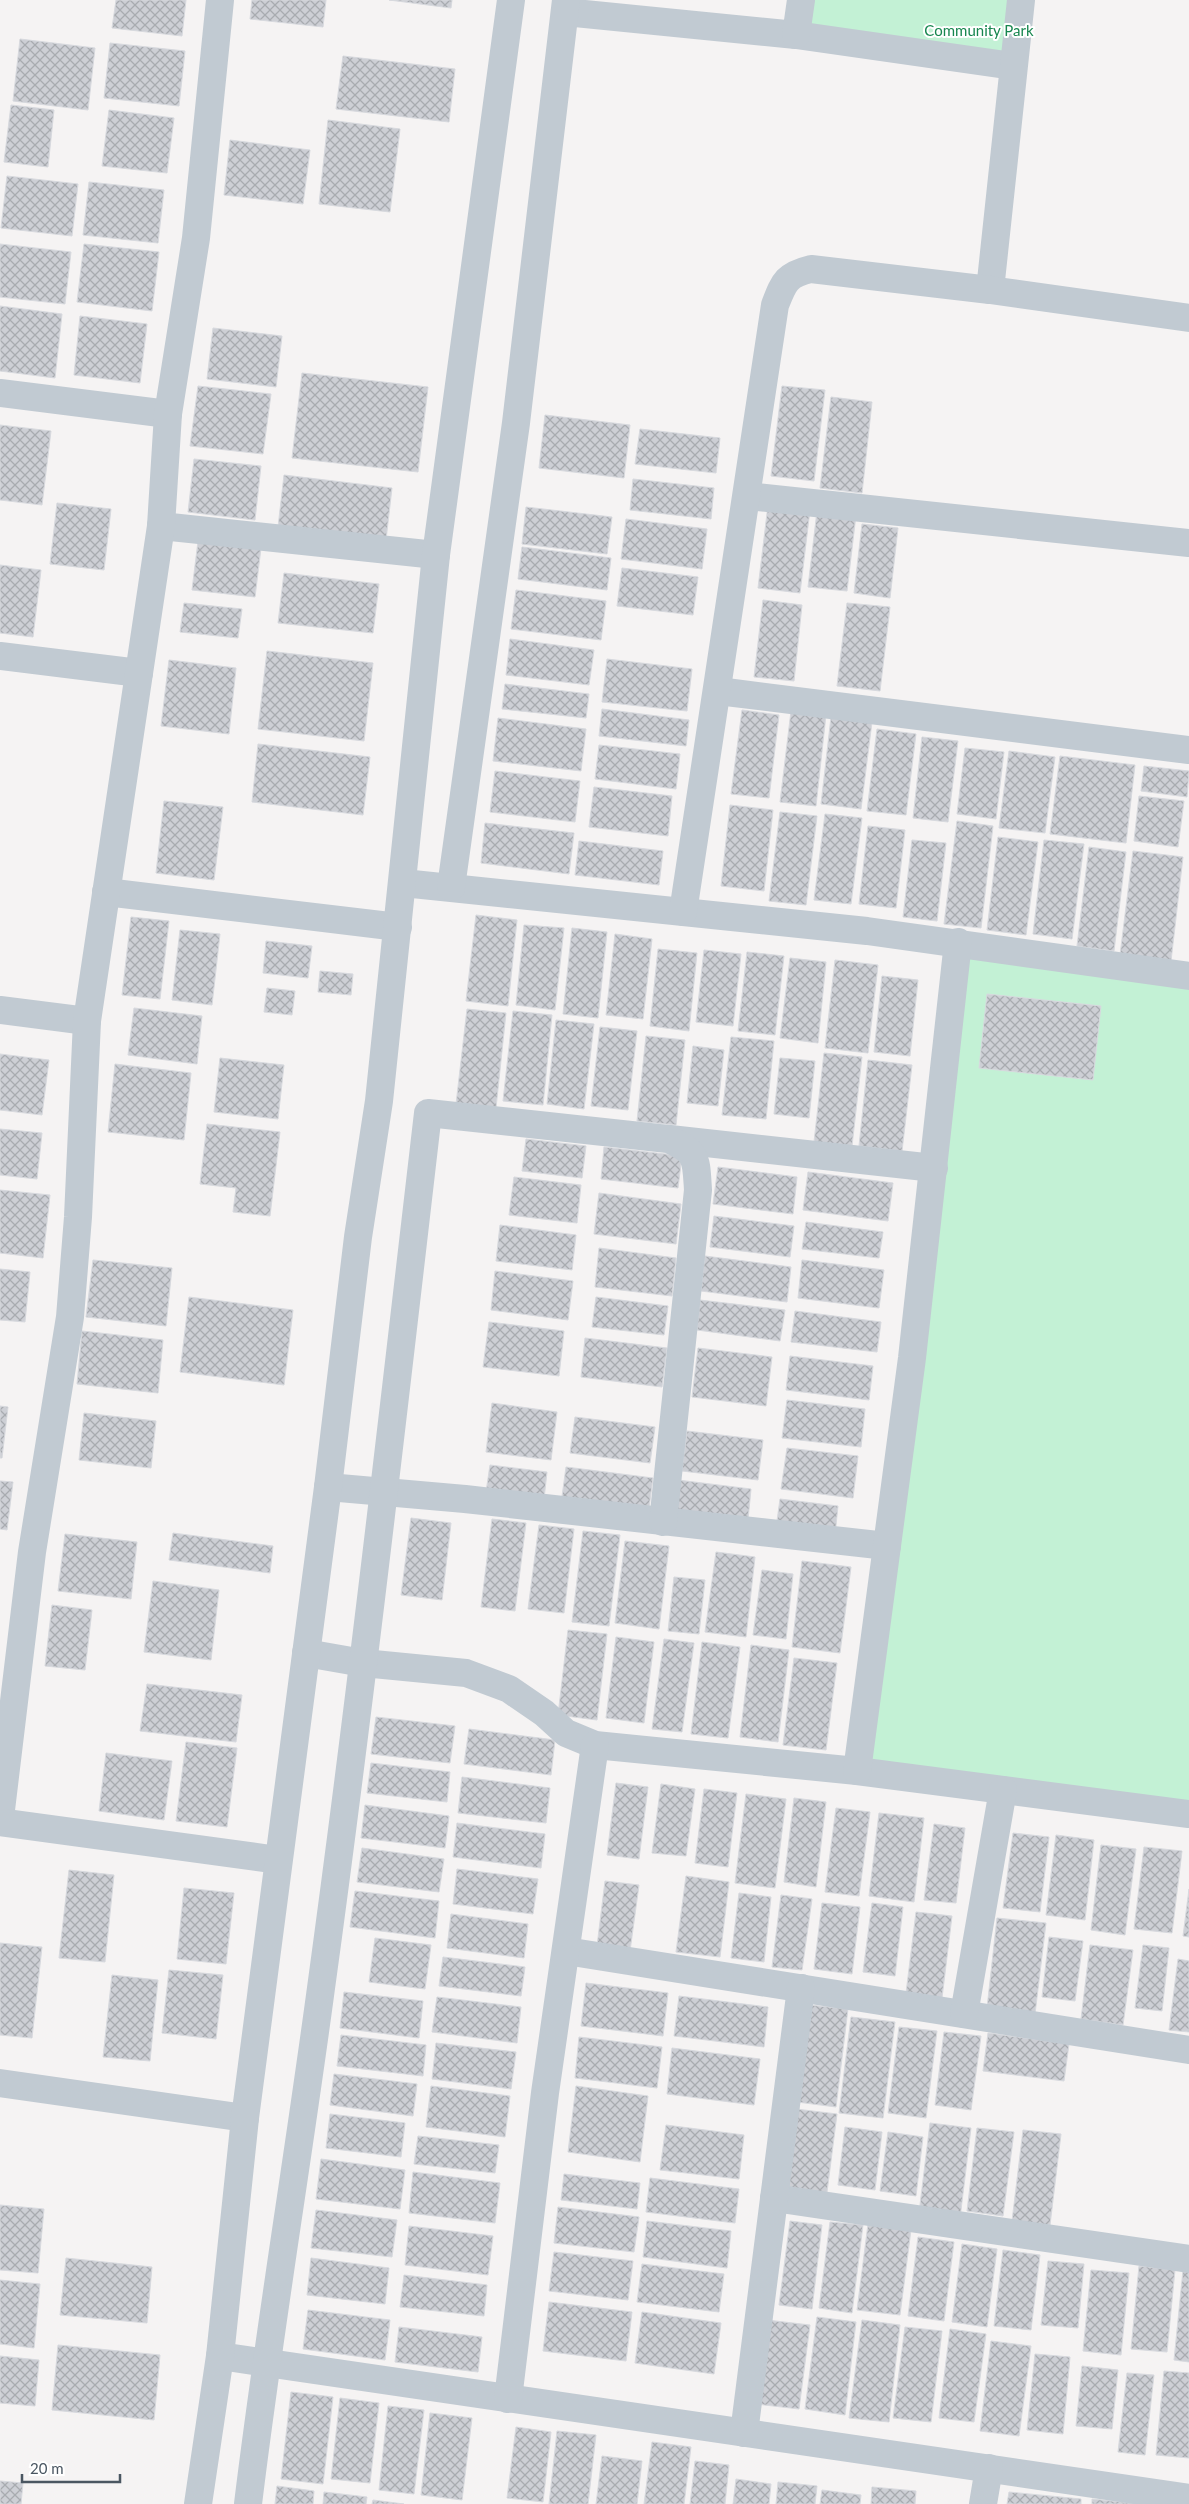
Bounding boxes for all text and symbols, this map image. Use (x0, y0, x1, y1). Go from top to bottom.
park label: Community Park (924, 21, 1034, 39)
scale bar (22, 2452, 120, 2484)
text: 20 m (30, 2459, 64, 2477)

